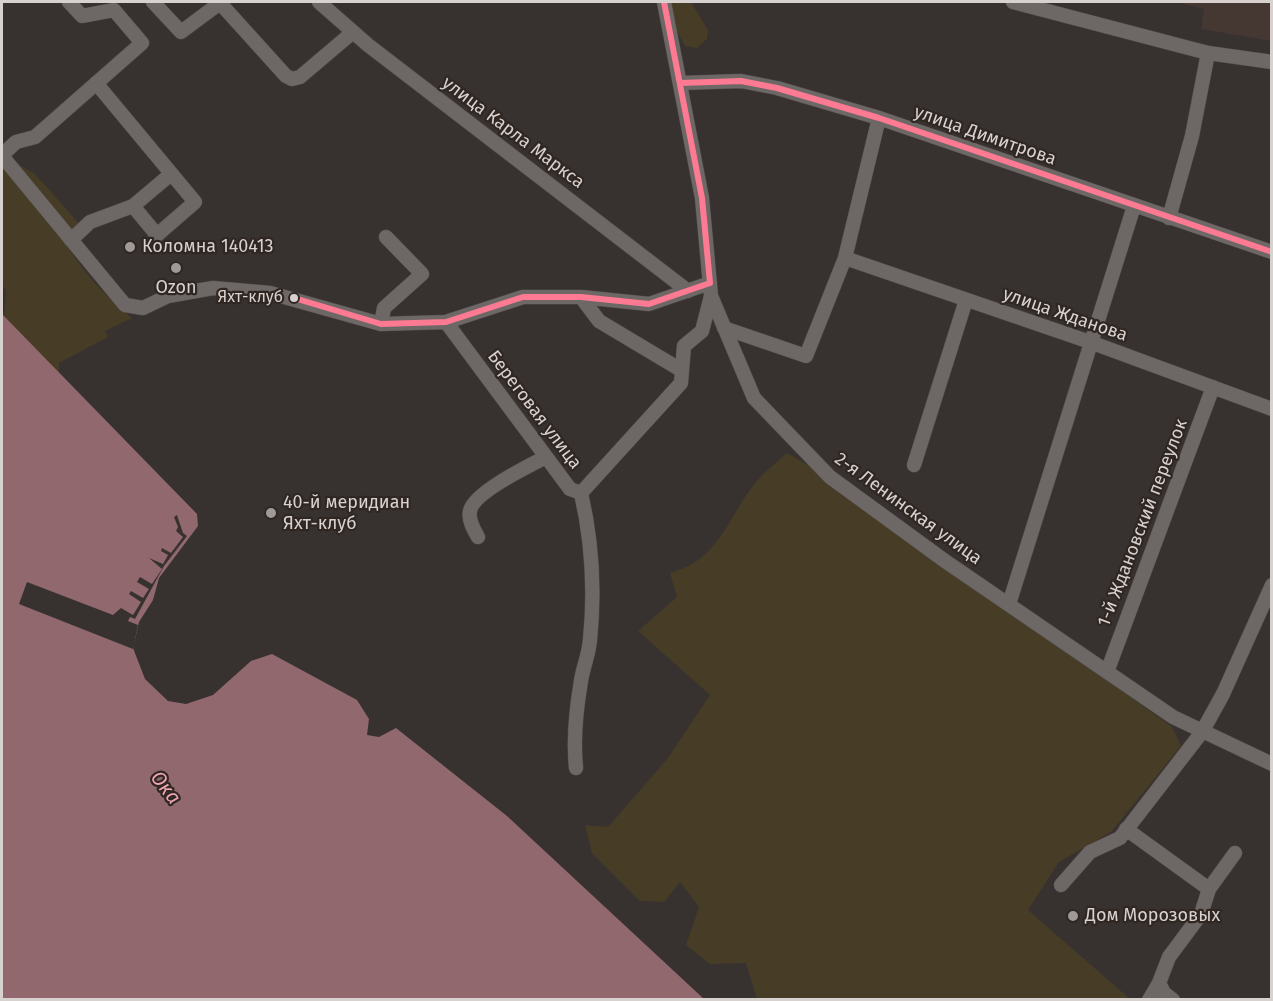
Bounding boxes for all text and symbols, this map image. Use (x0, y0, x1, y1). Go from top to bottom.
street label: улица Карла Маркса (438, 72, 588, 194)
street label: улица Димитрова (911, 102, 1059, 170)
place label: Коломна 140413 (142, 236, 274, 258)
marker: Коломна 140413 (123, 240, 137, 254)
marker: Ozon (169, 261, 183, 275)
place label: Ozon (155, 277, 197, 299)
street label: улица Жданова (1000, 284, 1130, 346)
place label: Яхт-клуб (218, 288, 283, 308)
marker: Яхт-клуб (288, 292, 300, 304)
street label: Береговая улица (482, 346, 586, 474)
street label: 1-й Ждановский переулок (1093, 416, 1193, 630)
street label: 2-я Ленинская улица (830, 448, 986, 570)
place label: 40-й меридиан Яхт-клуб (283, 492, 410, 534)
marker: 40-й меридиан Яхт-клуб (264, 506, 278, 520)
water label: Ока (145, 767, 185, 809)
place label: Дом Морозовых (1085, 905, 1220, 927)
marker: Дом Морозовых (1066, 909, 1080, 923)

